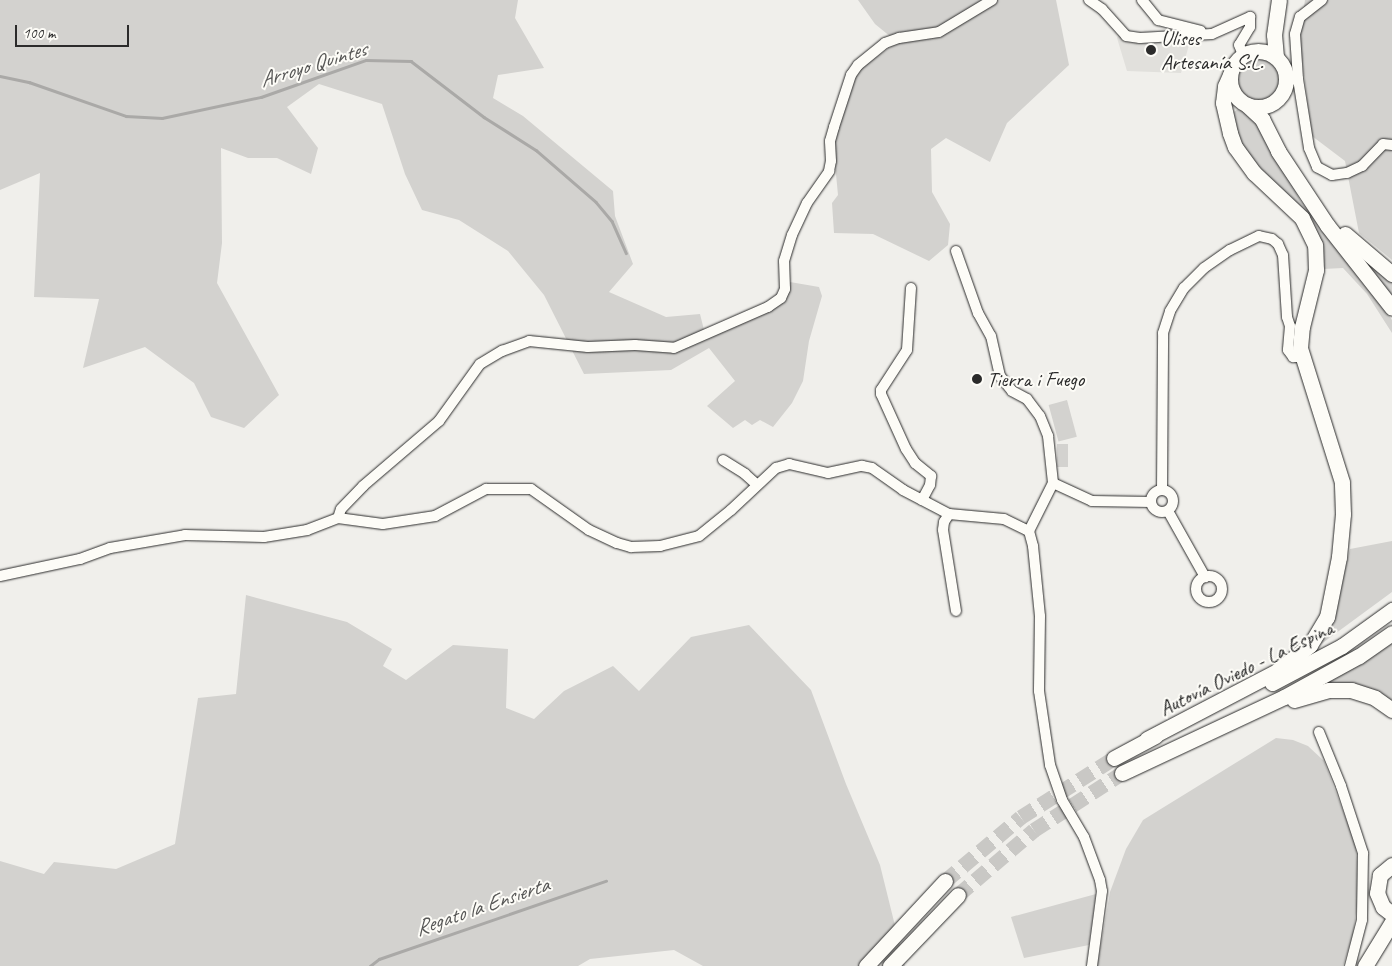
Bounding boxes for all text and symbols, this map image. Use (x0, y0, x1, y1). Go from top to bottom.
scale bar (18, 15, 131, 47)
text: 100 m (23, 24, 55, 43)
place label: Ulises Artesanía S.L. (1161, 25, 1263, 75)
water label: Arroyo Quintes (256, 36, 370, 94)
marker: Ulises Artesanía S.L. (1145, 44, 1157, 56)
place label: Tierra i Fuego (987, 366, 1084, 392)
marker: Tierra i Fuego (971, 373, 983, 385)
street label: Autovía Oviedo - La Espina (1155, 615, 1337, 721)
water label: Regato la Ensierta (412, 872, 552, 942)

